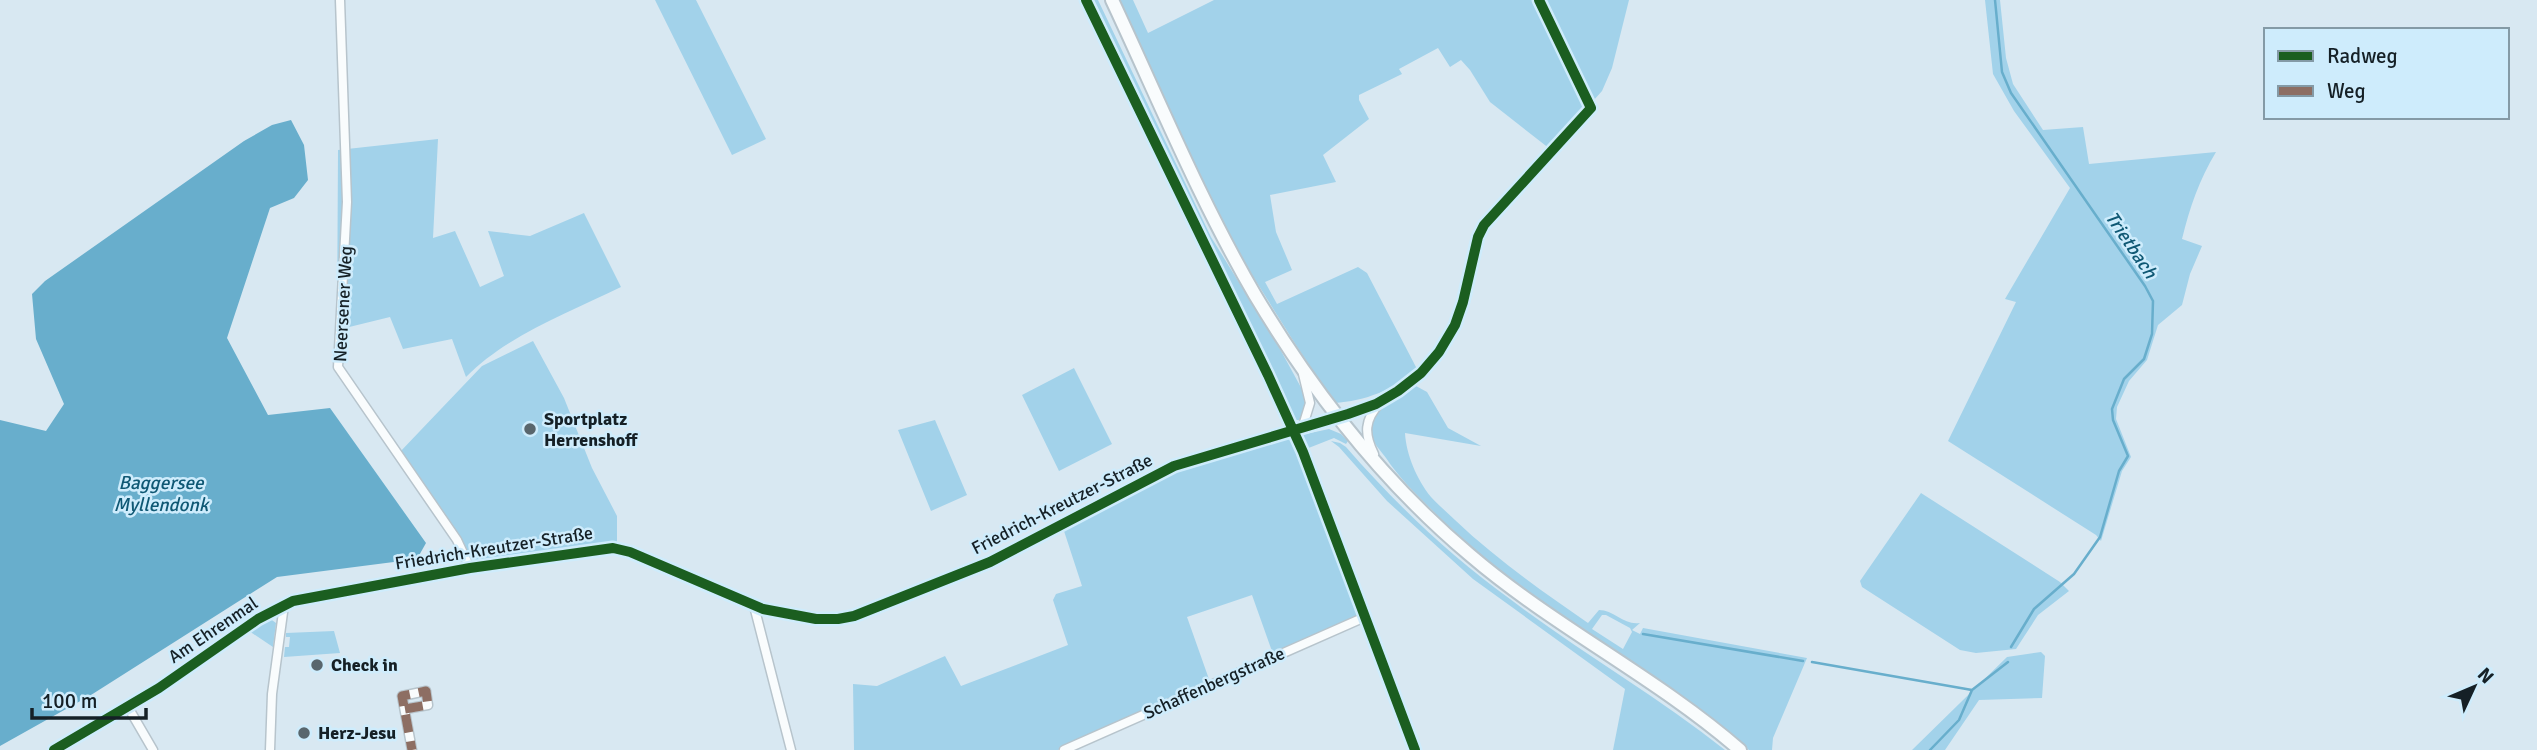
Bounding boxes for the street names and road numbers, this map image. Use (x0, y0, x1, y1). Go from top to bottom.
street label: Neersener Weg (329, 245, 357, 363)
street label: Friedrich-Kreutzer-Straße (968, 449, 1156, 559)
street label: Friedrich-Kreutzer-Straße (393, 521, 595, 575)
street label: Am Ehrenmal (164, 592, 262, 668)
street label: Schaffenbergstraße (1140, 642, 1288, 724)

